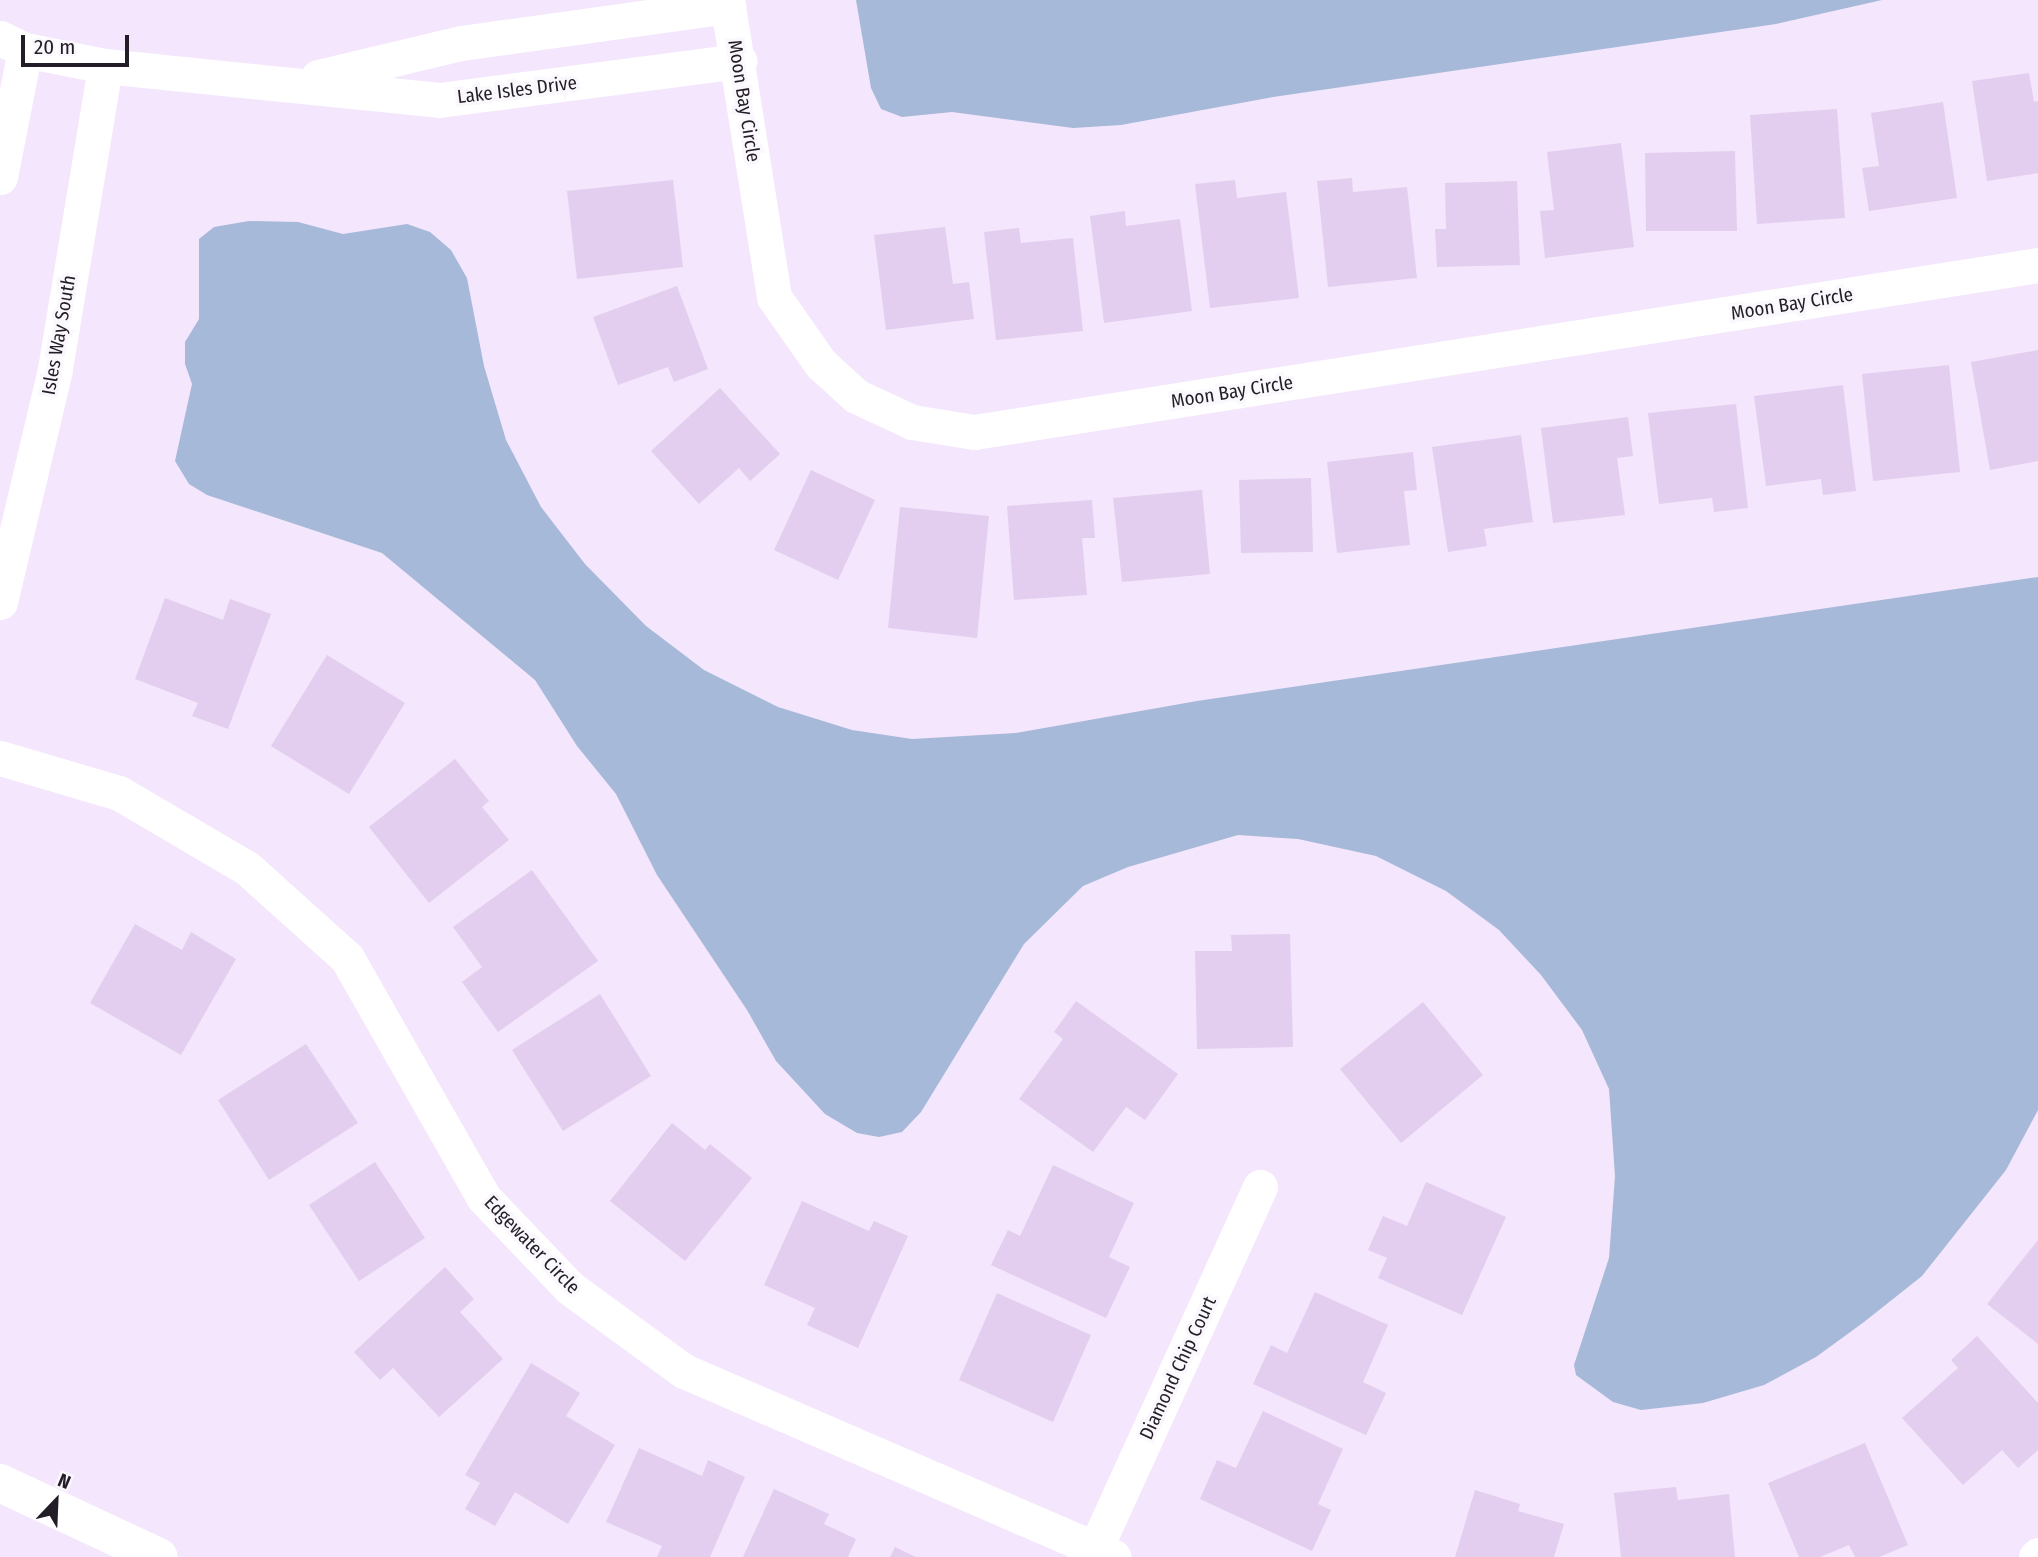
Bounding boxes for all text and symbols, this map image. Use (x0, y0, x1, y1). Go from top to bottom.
scale bar (24, 21, 133, 65)
text: 20 m (34, 34, 75, 60)
street label: Moon Bay Circle (723, 38, 765, 164)
street label: Lake Isles Drive (456, 71, 578, 109)
street label: Isles Way South (37, 273, 81, 397)
street label: Moon Bay Circle (1729, 283, 1855, 325)
street label: Moon Bay Circle (1169, 371, 1295, 413)
street label: Edgewater Circle (479, 1191, 585, 1299)
street label: Diamond Chip Court (1135, 1293, 1221, 1443)
north arrow (21, 1466, 91, 1536)
text: N (55, 1468, 74, 1494)

